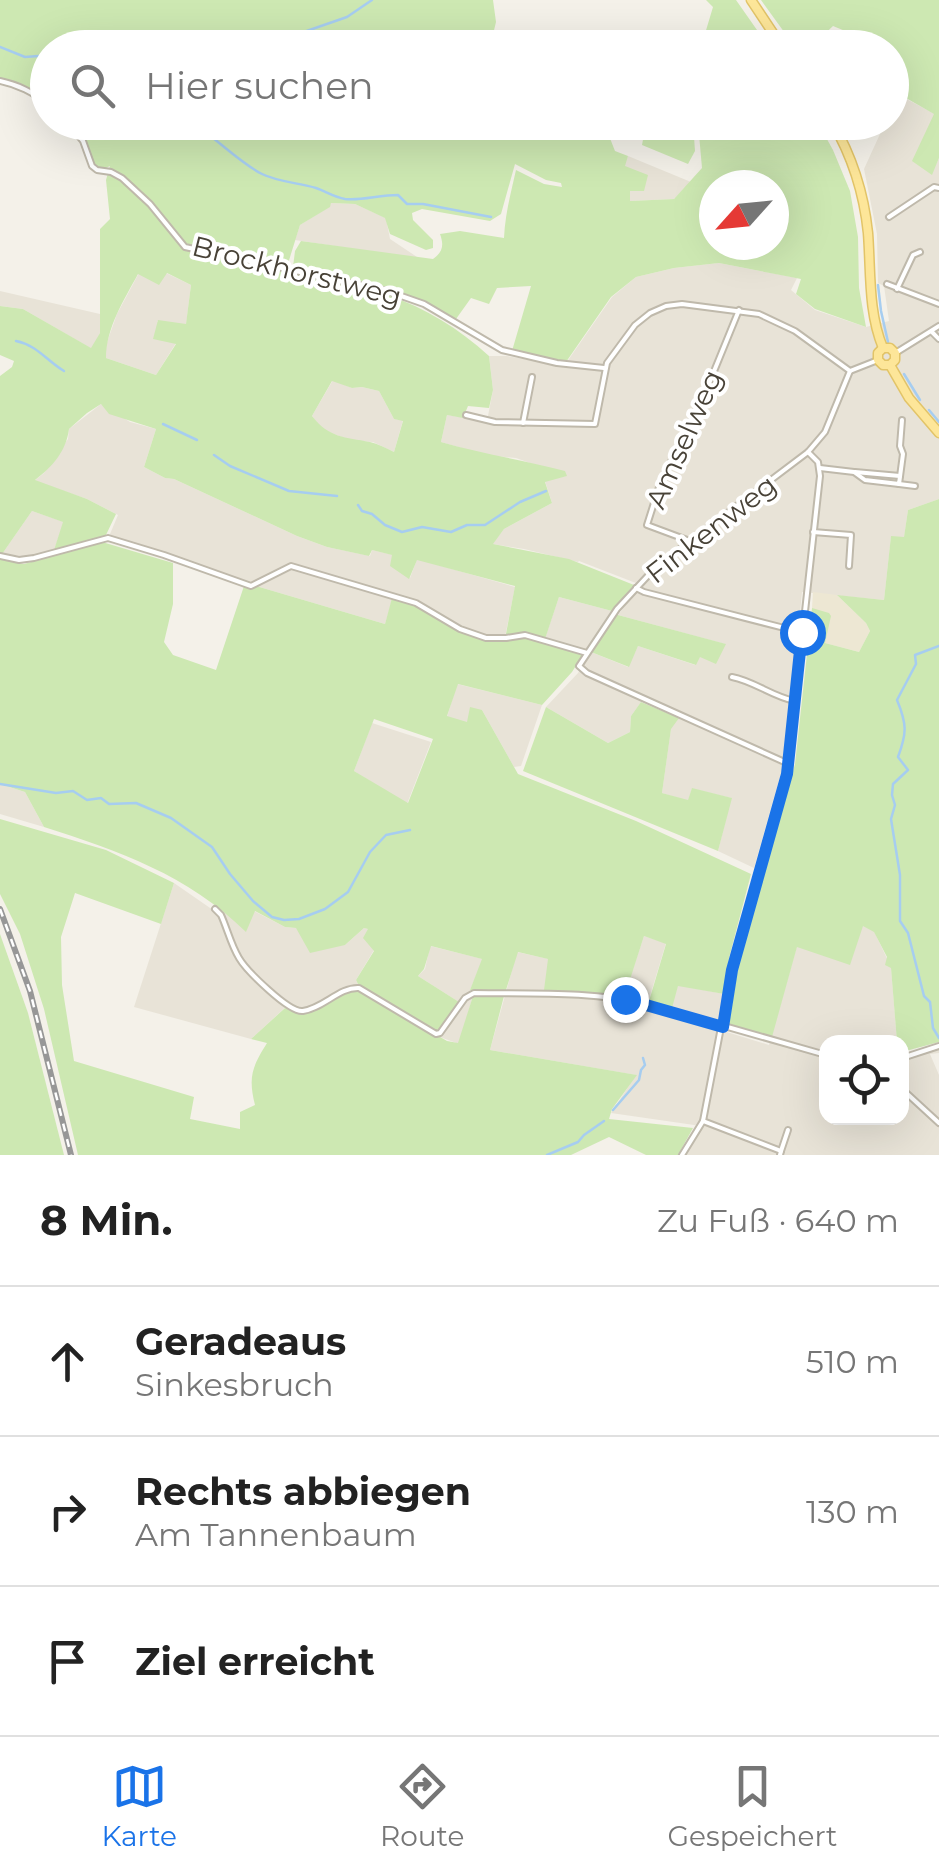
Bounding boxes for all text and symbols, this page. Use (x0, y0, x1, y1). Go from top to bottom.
search box (30, 30, 909, 140)
icon: search (65, 58, 120, 113)
text: Hier suchen (145, 62, 374, 109)
north arrow (699, 170, 789, 260)
street label: Brockhorstweg (189, 229, 405, 313)
street label: Amselweg (638, 364, 730, 514)
street label: Finkenweg (639, 468, 783, 590)
route start (780, 610, 826, 656)
route end (603, 977, 649, 1023)
map controls (819, 1035, 909, 1125)
button: locate (819, 1035, 909, 1125)
text: 8 Min. (40, 1194, 172, 1246)
text: Zu Fuß · 640 m (657, 1201, 899, 1240)
text: Geradeaus (135, 1318, 346, 1365)
icon: ahead (40, 1334, 95, 1389)
text: 510 m (806, 1342, 899, 1381)
text: Sinkesbruch (135, 1365, 334, 1404)
text: Rechts abbiegen (135, 1468, 471, 1515)
icon: right (40, 1484, 95, 1539)
text: 130 m (806, 1492, 899, 1531)
text: Am Tannenbaum (135, 1515, 417, 1554)
icon: arrive (40, 1634, 95, 1689)
text: Ziel erreicht (135, 1638, 375, 1685)
tab: Karte (102, 1759, 177, 1853)
tab: Route (380, 1759, 464, 1853)
tab: Gespeichert (667, 1759, 837, 1853)

